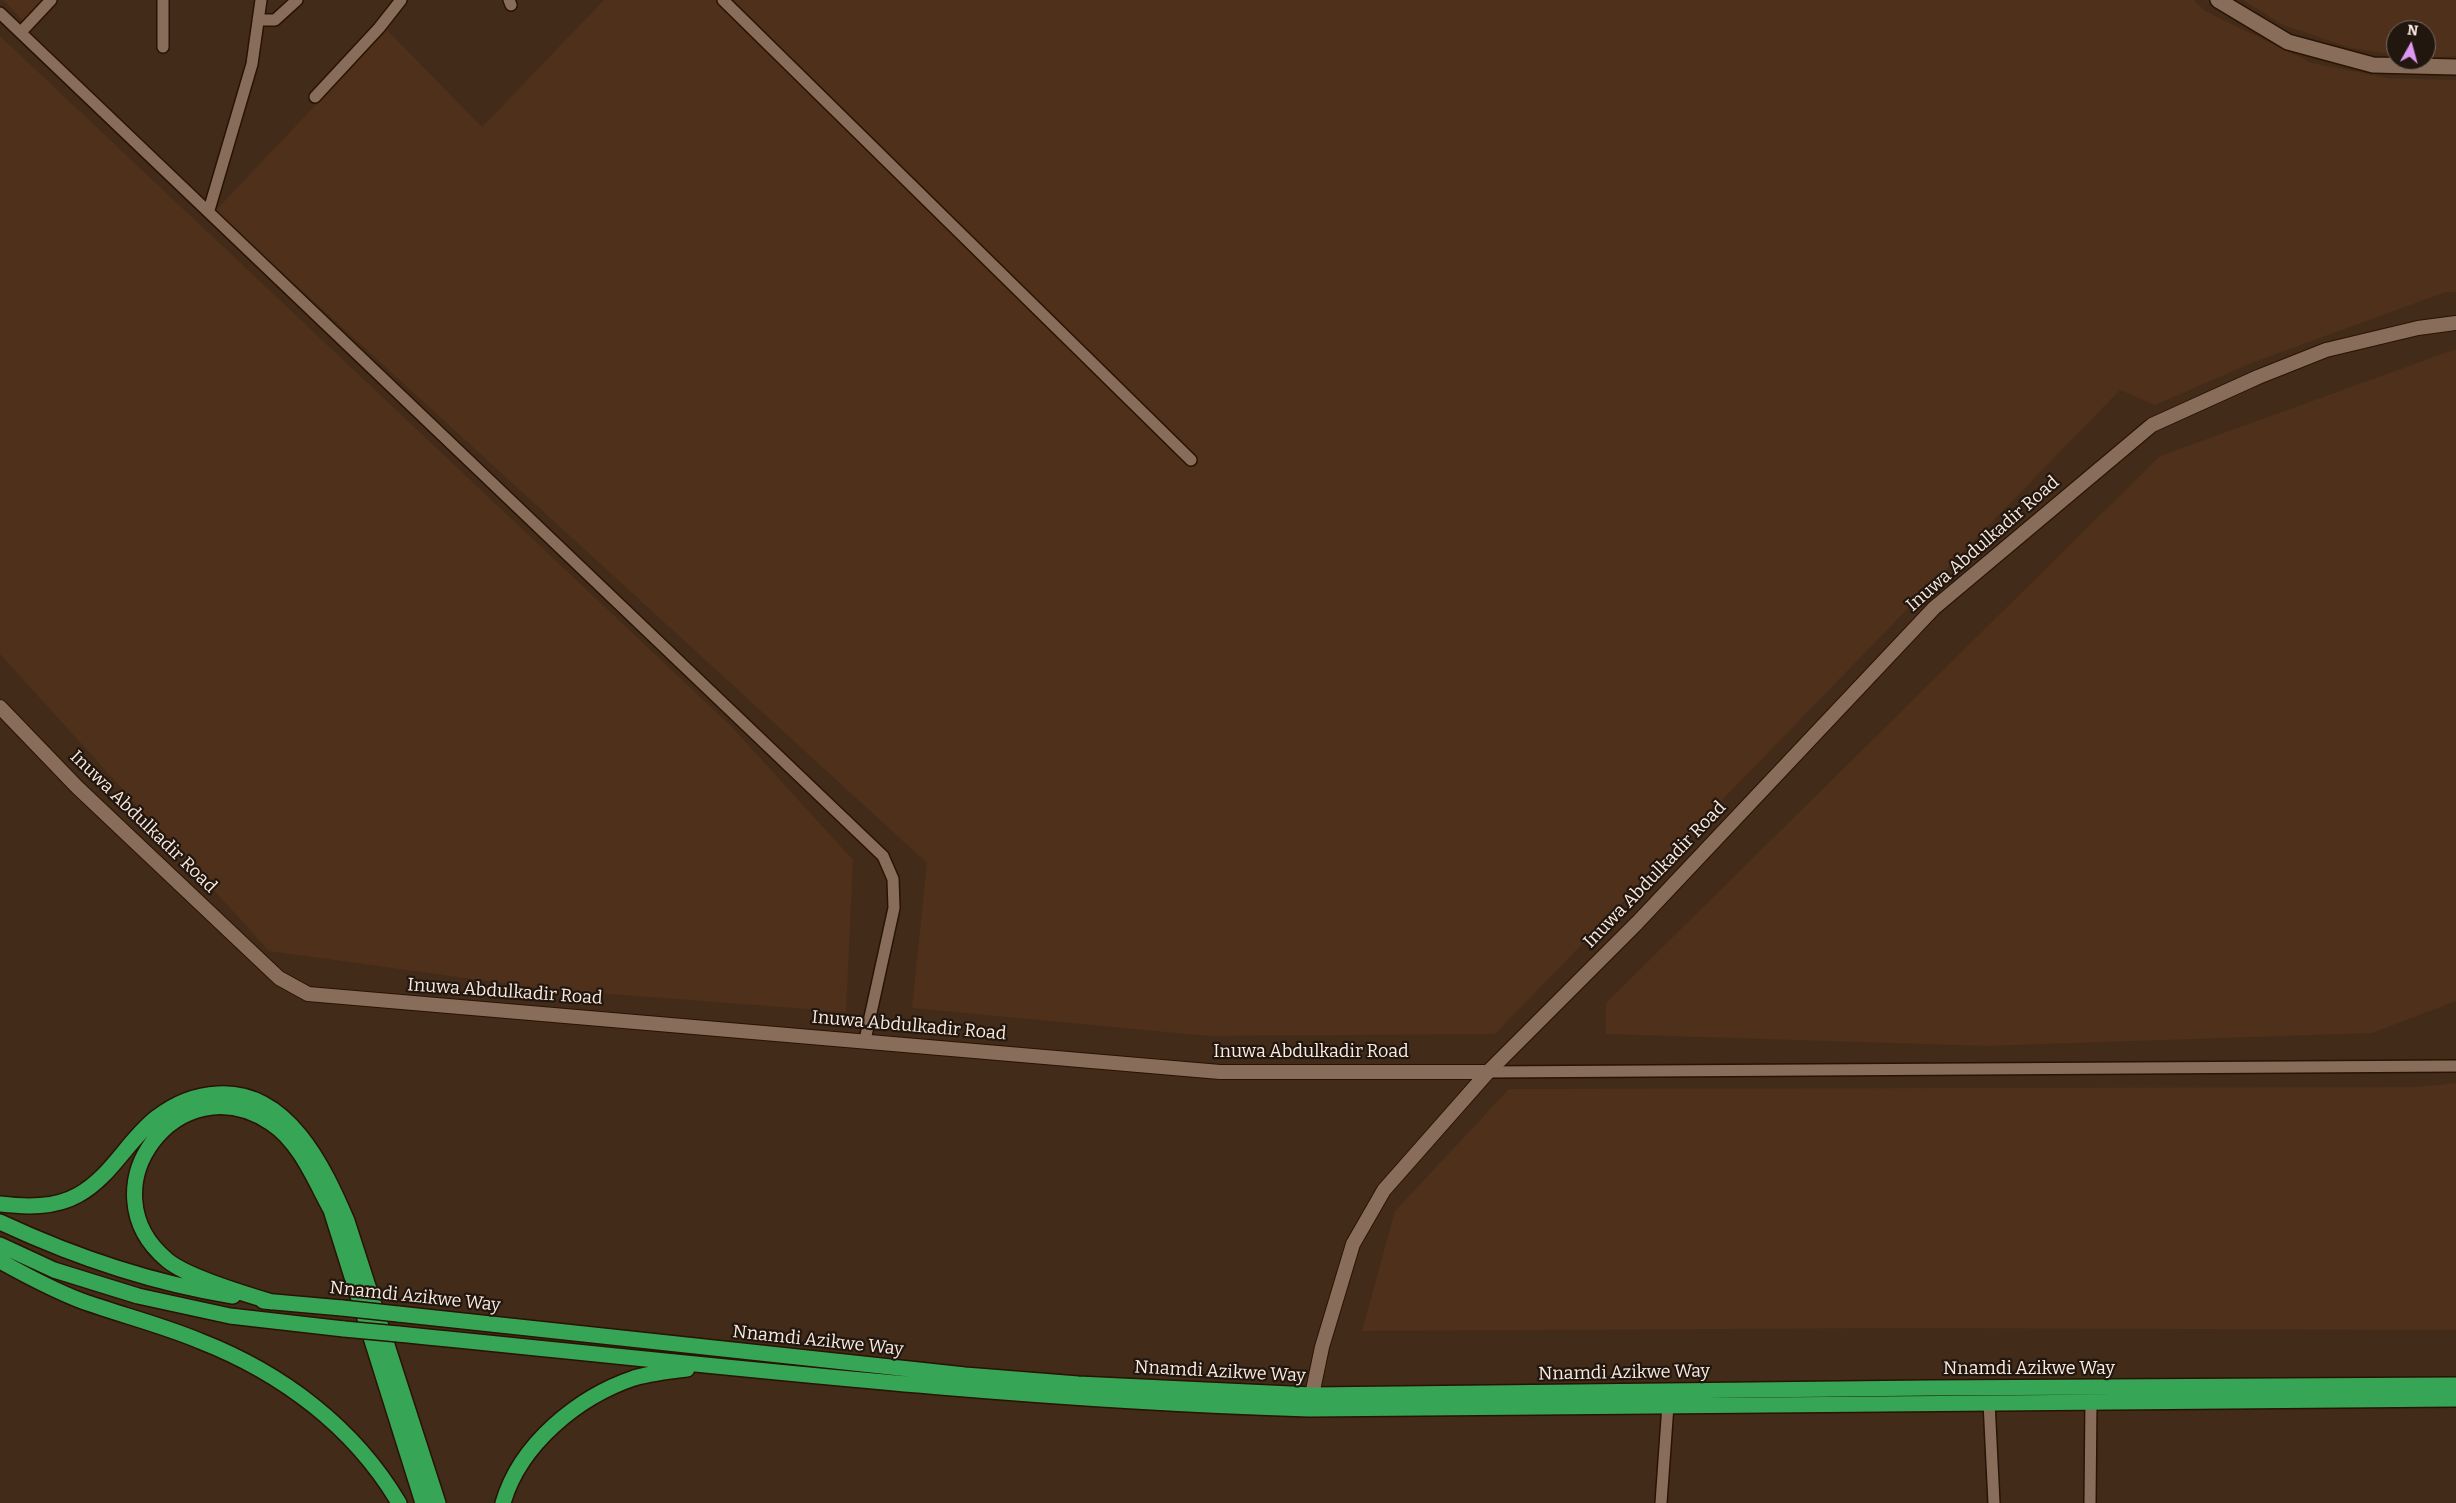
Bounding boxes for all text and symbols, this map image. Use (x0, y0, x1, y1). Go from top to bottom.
north arrow (2386, 20, 2436, 70)
text: N (2406, 22, 2419, 40)
street label: Inuwa Abdulkadir Road (1902, 472, 2064, 616)
street label: Inuwa Abdulkadir Road (65, 746, 221, 898)
street label: Inuwa Abdulkadir Road (1579, 797, 1731, 953)
street label: Inuwa Abdulkadir Road (407, 974, 603, 1010)
street label: Inuwa Abdulkadir Road (811, 1007, 1007, 1045)
street label: Inuwa Abdulkadir Road (1213, 1041, 1409, 1063)
street label: Nnamdi Azikwe Way (328, 1277, 502, 1317)
street label: Nnamdi Azikwe Way (731, 1321, 905, 1361)
street label: Nnamdi Azikwe Way (1134, 1357, 1306, 1387)
street label: Nnamdi Azikwe Way (1943, 1358, 2115, 1380)
street label: Nnamdi Azikwe Way (1538, 1361, 1710, 1385)

